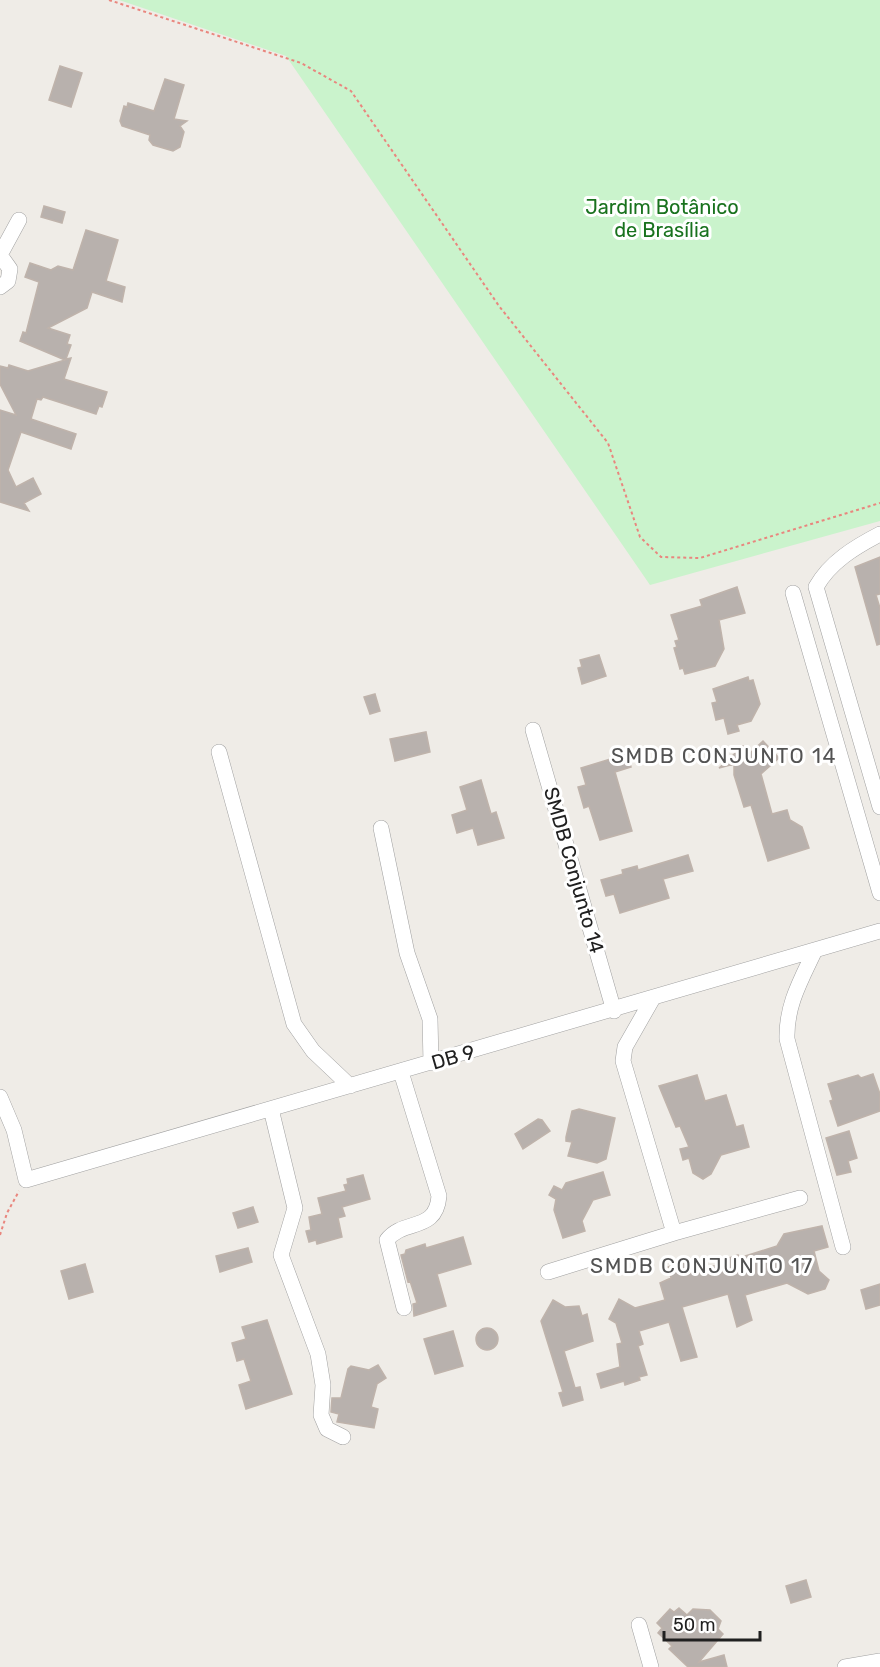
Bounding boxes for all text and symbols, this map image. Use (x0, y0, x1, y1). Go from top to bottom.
park label: Jardim Botânico de Brasília (585, 195, 739, 242)
district label: SMDB CONJUNTO 14 (611, 743, 837, 768)
street label: SMDB Conjunto 14 (539, 784, 609, 956)
street label: DB 9 (429, 1039, 477, 1075)
district label: SMDB CONJUNTO 17 (590, 1253, 814, 1278)
scale bar (664, 1604, 760, 1642)
text: 50 m (673, 1614, 716, 1636)

